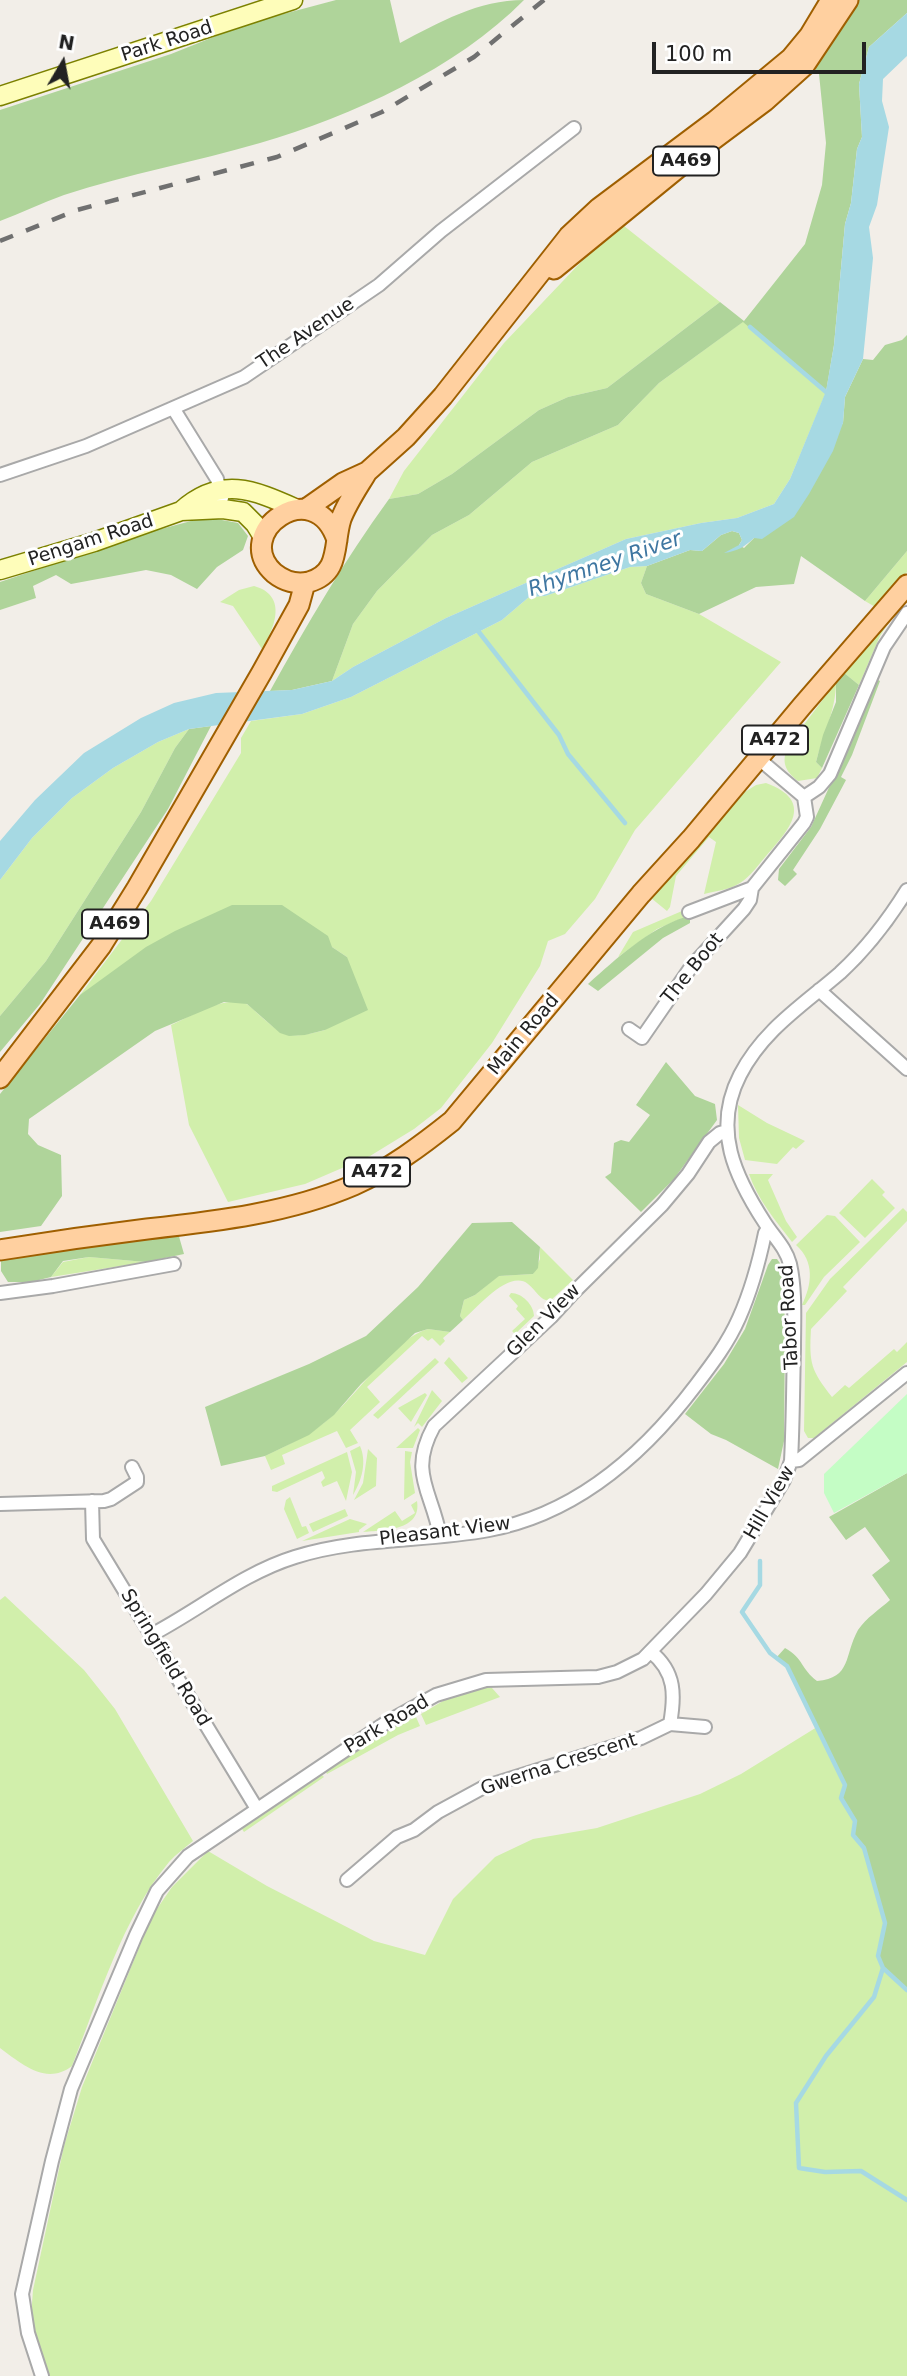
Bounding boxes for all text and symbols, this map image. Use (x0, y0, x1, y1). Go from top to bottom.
street label: Park Road (118, 17, 216, 67)
north arrow (28, 28, 98, 98)
scale bar (655, 28, 869, 72)
text: N (57, 30, 76, 55)
text: 100 m (665, 42, 732, 66)
road number: A469 (653, 146, 719, 176)
street label: The Avenue (253, 293, 359, 375)
street label: Pengam Road (25, 510, 157, 572)
water label: Rhymney River (525, 527, 685, 603)
road number: A472 (742, 726, 808, 754)
road number: A469 (82, 909, 148, 939)
street label: The Boot (657, 929, 729, 1009)
street label: Main Road (483, 990, 565, 1080)
road number: A472 (344, 1157, 410, 1186)
street label: Tabor Road (776, 1264, 804, 1370)
street label: Glen View (502, 1279, 586, 1363)
street label: Hill View (740, 1462, 800, 1544)
street label: Pleasant View (378, 1513, 512, 1551)
street label: Springfield Road (115, 1585, 215, 1731)
street label: Park Road (341, 1691, 433, 1759)
street label: Gwerna Crescent (478, 1729, 640, 1801)

